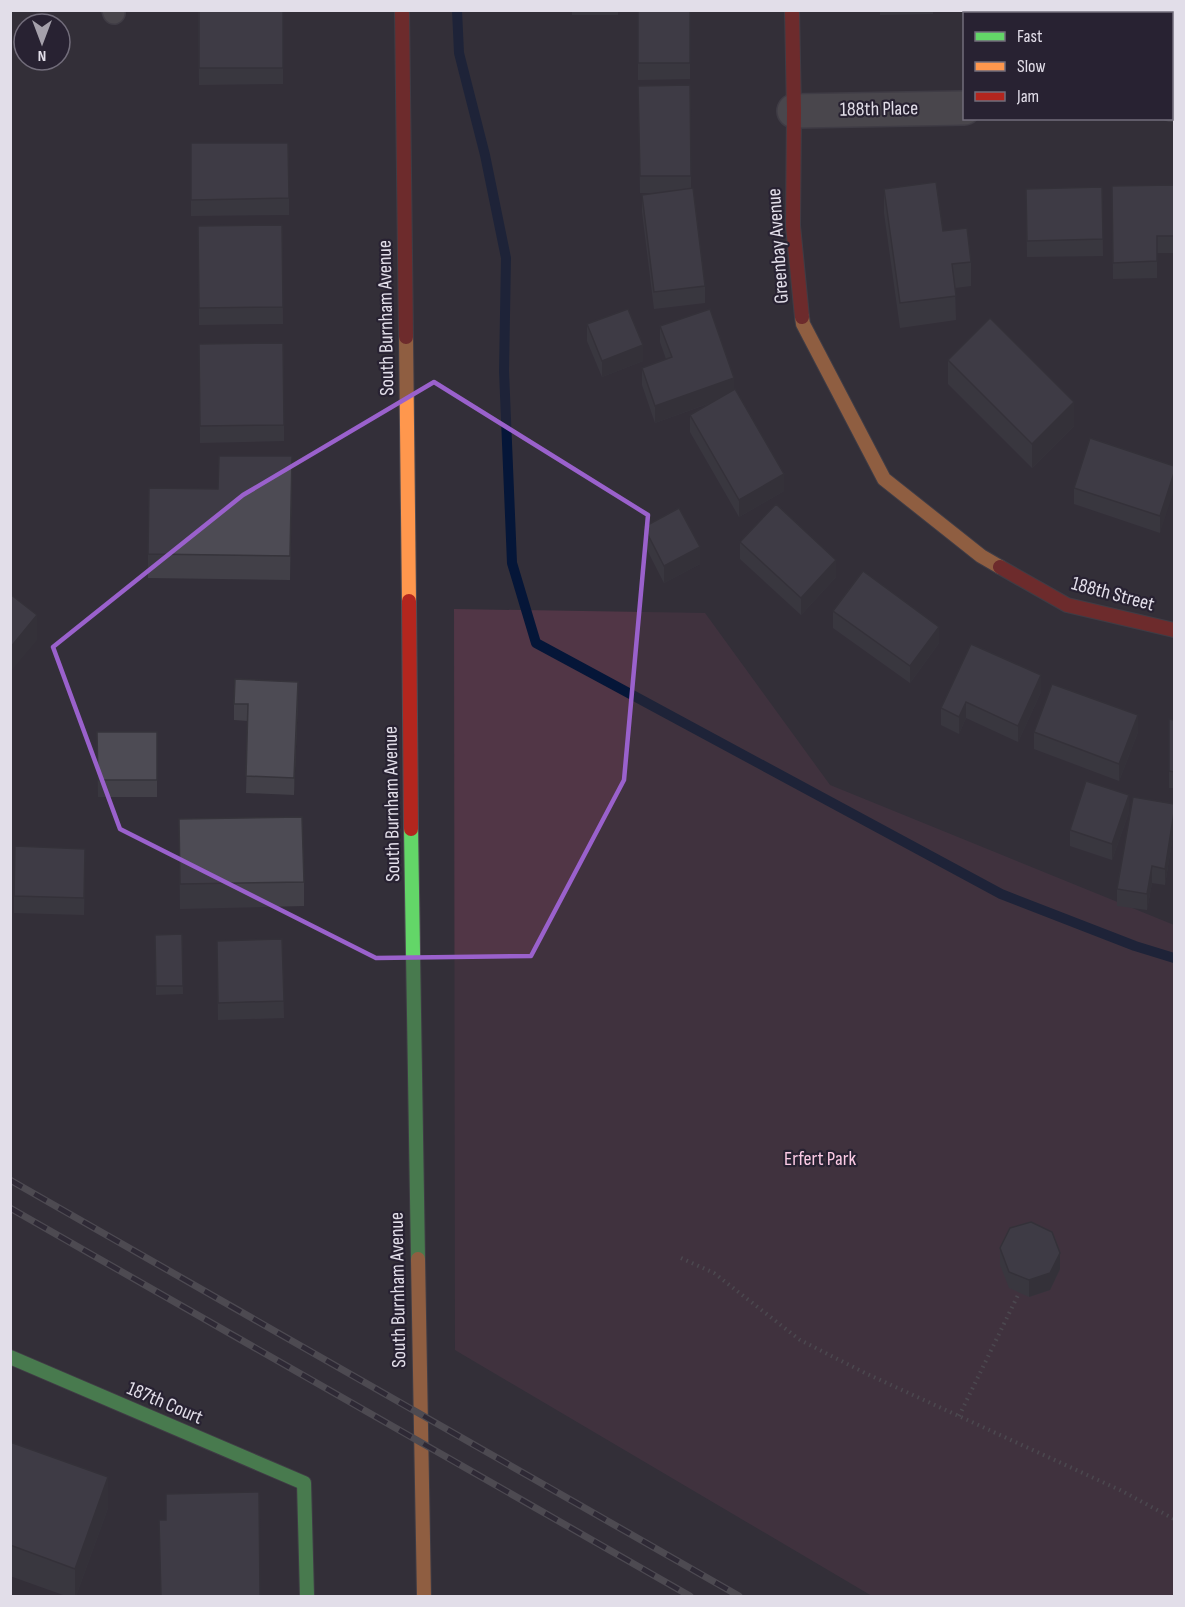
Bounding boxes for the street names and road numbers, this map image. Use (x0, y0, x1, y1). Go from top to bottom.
street label: 188th Place (840, 96, 918, 122)
street label: Greenbay Avenue (762, 187, 794, 305)
street label: South Burnham Avenue (373, 240, 399, 396)
street label: 188th Street (1069, 571, 1157, 617)
street label: South Burnham Avenue (379, 726, 405, 882)
street label: South Burnham Avenue (385, 1212, 411, 1368)
street label: 187th Court (124, 1376, 206, 1430)

